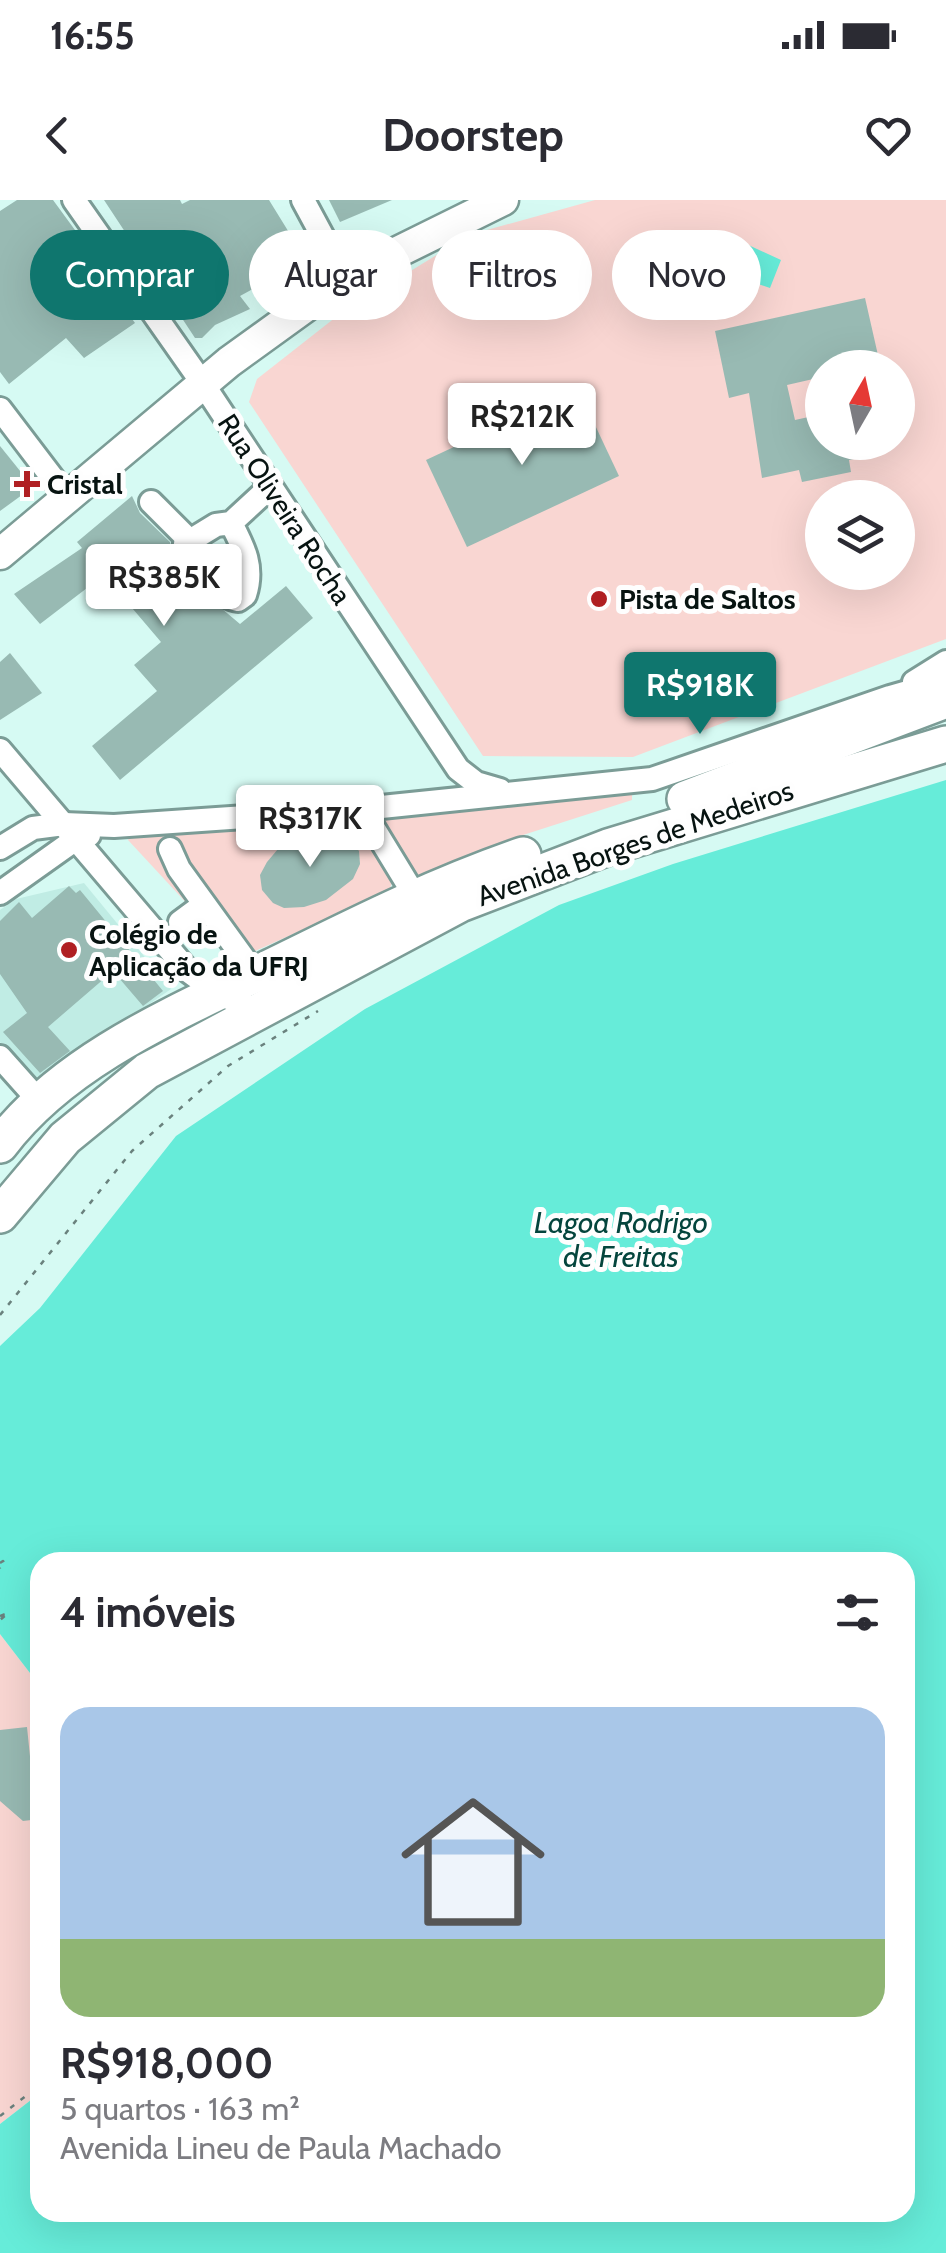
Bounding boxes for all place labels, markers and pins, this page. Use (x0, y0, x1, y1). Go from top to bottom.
pin: R$212K (441, 383, 603, 468)
place label: Cristal (47, 467, 123, 501)
marker: Cristal (16, 473, 38, 495)
pin: R$385K (83, 544, 245, 629)
place label: Pista de Saltos (619, 582, 796, 616)
marker: Pista de Saltos (588, 588, 610, 610)
pin: R$918K (619, 652, 781, 737)
pin: R$317K (229, 785, 391, 870)
place label: Colégio de Aplicação da UFRJ (89, 917, 309, 983)
marker: Colégio de Aplicação da UFRJ (58, 939, 80, 961)

